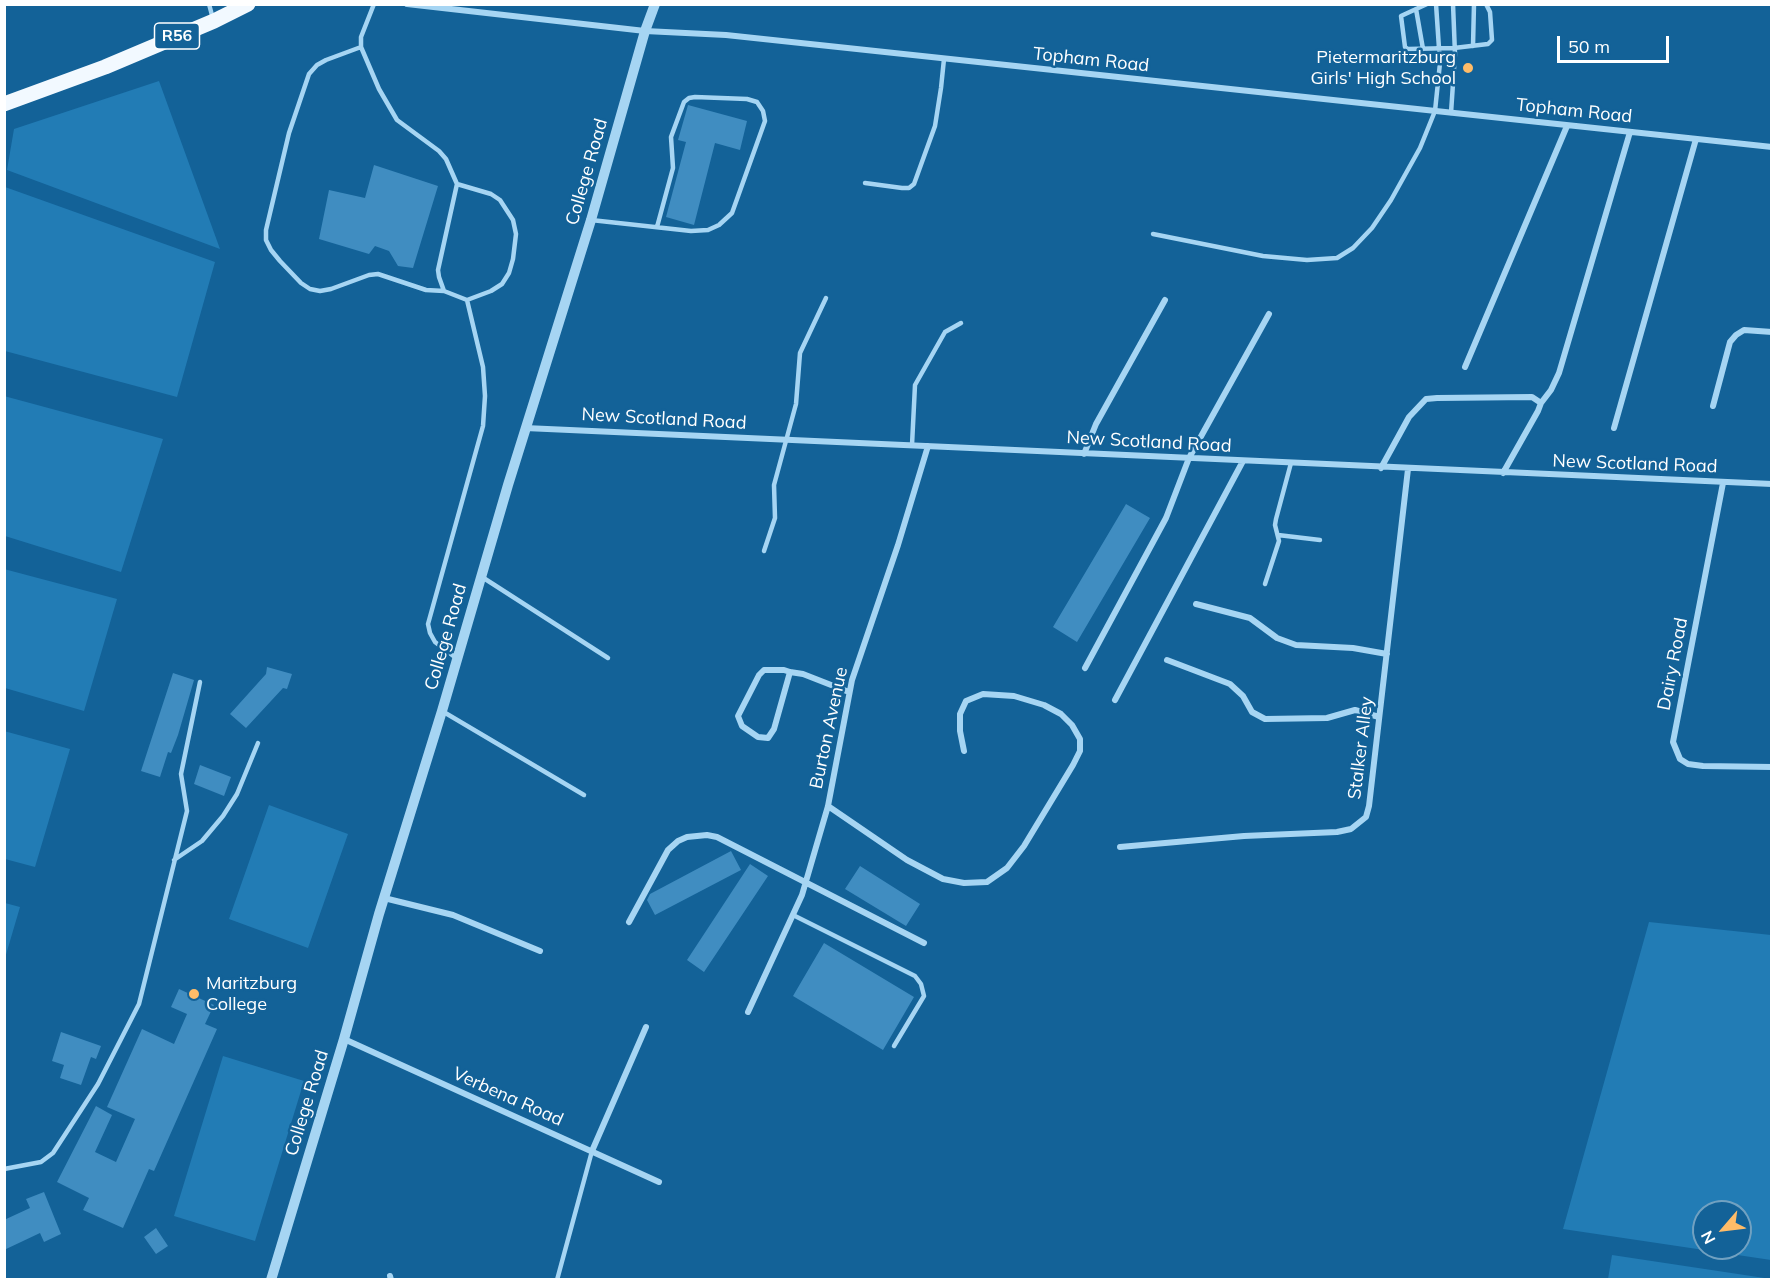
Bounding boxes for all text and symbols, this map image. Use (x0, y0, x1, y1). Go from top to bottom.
road number: R56 (154, 23, 200, 49)
scale bar (1560, 24, 1672, 62)
text: 50 m (1568, 35, 1610, 58)
street label: Topham Road (1032, 43, 1150, 77)
place label: Pietermaritzburg Girls' High School (1310, 47, 1456, 90)
marker: Pietermaritzburg Girls' High School (1461, 61, 1475, 75)
street label: Topham Road (1515, 94, 1633, 128)
street label: College Road (561, 116, 613, 228)
street label: New Scotland Road (581, 404, 747, 434)
street label: New Scotland Road (1066, 427, 1232, 457)
street label: New Scotland Road (1552, 450, 1718, 478)
street label: College Road (420, 581, 472, 693)
street label: Dairy Road (1653, 616, 1693, 712)
street label: Burton Avenue (806, 665, 852, 791)
street label: Stalker Alley (1344, 695, 1378, 801)
place label: Maritzburg College (206, 973, 297, 1016)
marker: Maritzburg College (187, 987, 201, 1001)
street label: College Road (281, 1047, 333, 1159)
street label: Verbena Road (449, 1063, 567, 1131)
north arrow (1692, 1200, 1752, 1260)
text: N (1696, 1227, 1720, 1248)

